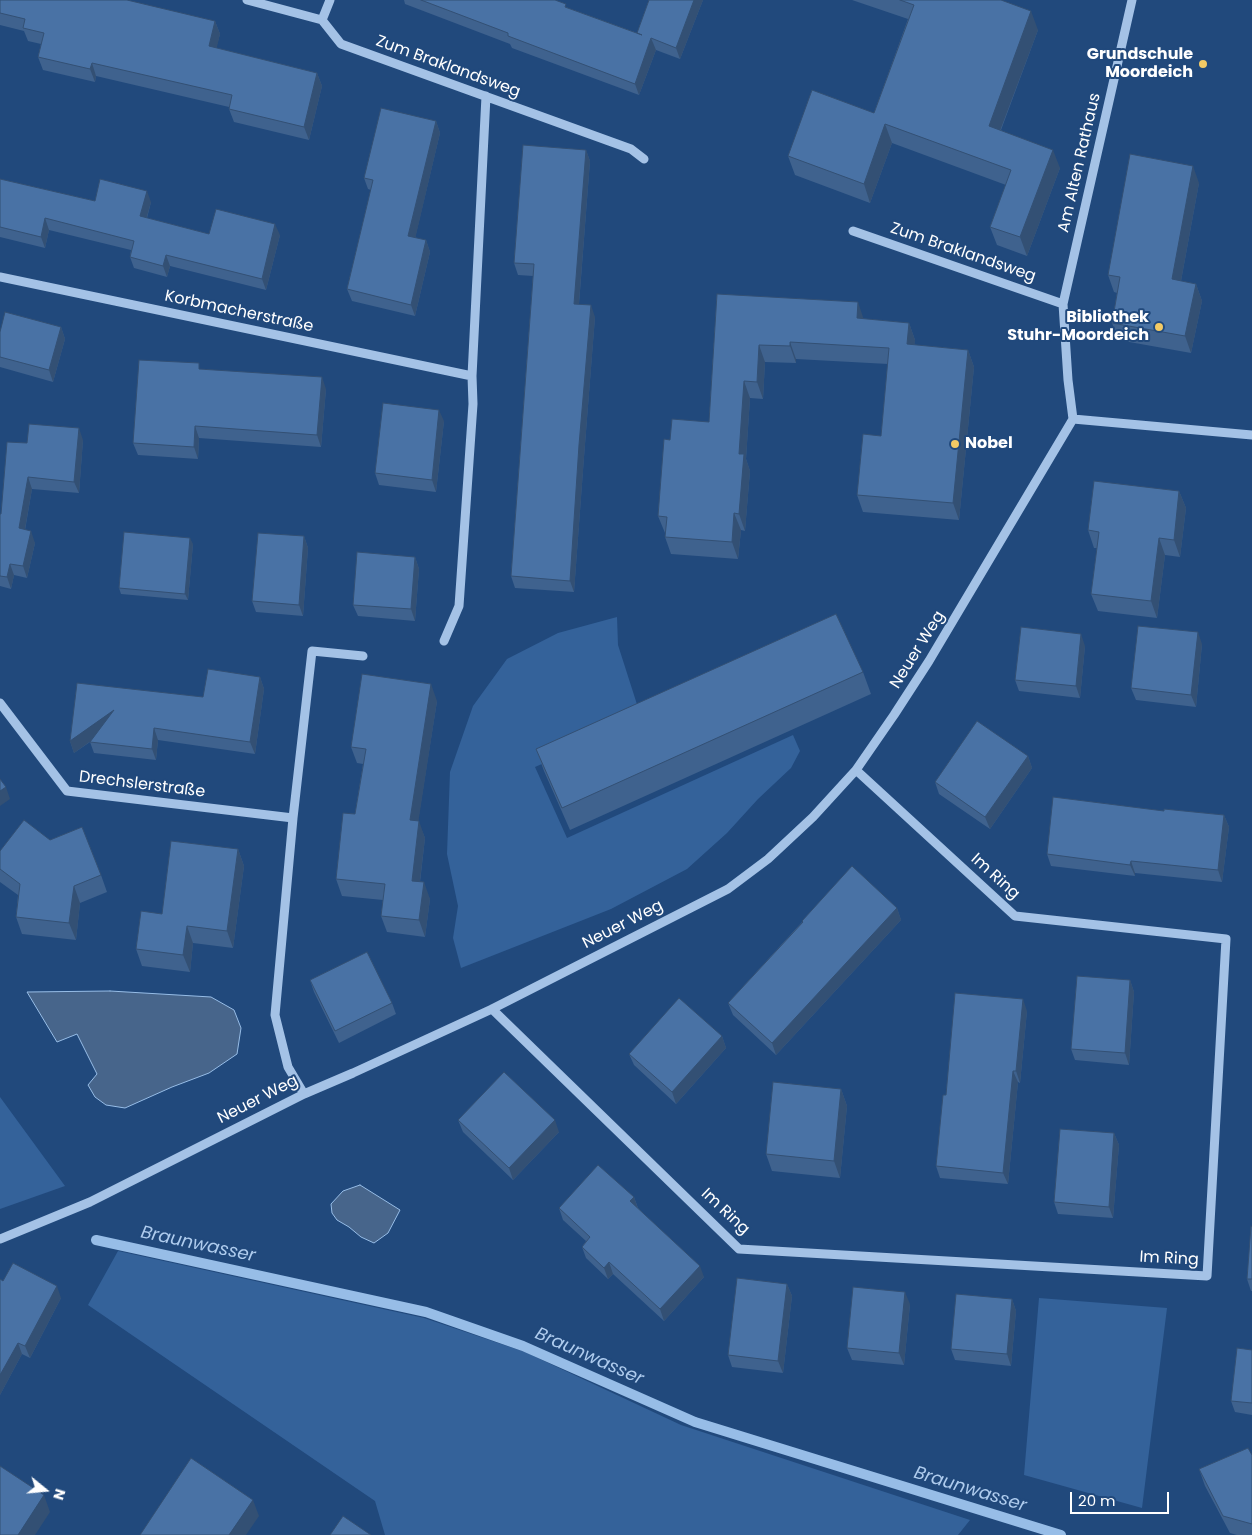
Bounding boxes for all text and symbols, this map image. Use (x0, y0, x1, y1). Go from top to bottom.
street label: Zum Braklandsweg (373, 32, 523, 102)
place label: Grundschule Moordeich (1087, 45, 1193, 83)
marker: Grundschule Moordeich (1197, 58, 1209, 70)
street label: Am Alten Rathaus (1055, 91, 1105, 235)
street label: Zum Braklandsweg (888, 219, 1038, 287)
street label: Korbmacherstraße (163, 287, 315, 337)
place label: Bibliothek Stuhr-Moordeich (1007, 308, 1149, 346)
marker: Bibliothek Stuhr-Moordeich (1153, 321, 1165, 333)
place label: Nobel (965, 434, 1013, 454)
marker: Nobel (949, 438, 961, 450)
street label: Neuer Weg (887, 608, 949, 692)
street label: Drechslerstraße (78, 768, 206, 802)
street label: Im Ring (967, 850, 1023, 904)
street label: Neuer Weg (579, 896, 667, 954)
street label: Neuer Weg (214, 1071, 302, 1129)
street label: Im Ring (697, 1185, 753, 1239)
water label: Braunwasser (139, 1222, 257, 1268)
street label: Im Ring (1139, 1248, 1199, 1270)
water label: Braunwasser (531, 1323, 647, 1391)
water label: Braunwasser (911, 1463, 1029, 1517)
north arrow (20, 1465, 70, 1515)
scale bar (1072, 1482, 1171, 1514)
text: N (48, 1486, 70, 1502)
text: 20 m (1078, 1490, 1116, 1511)

